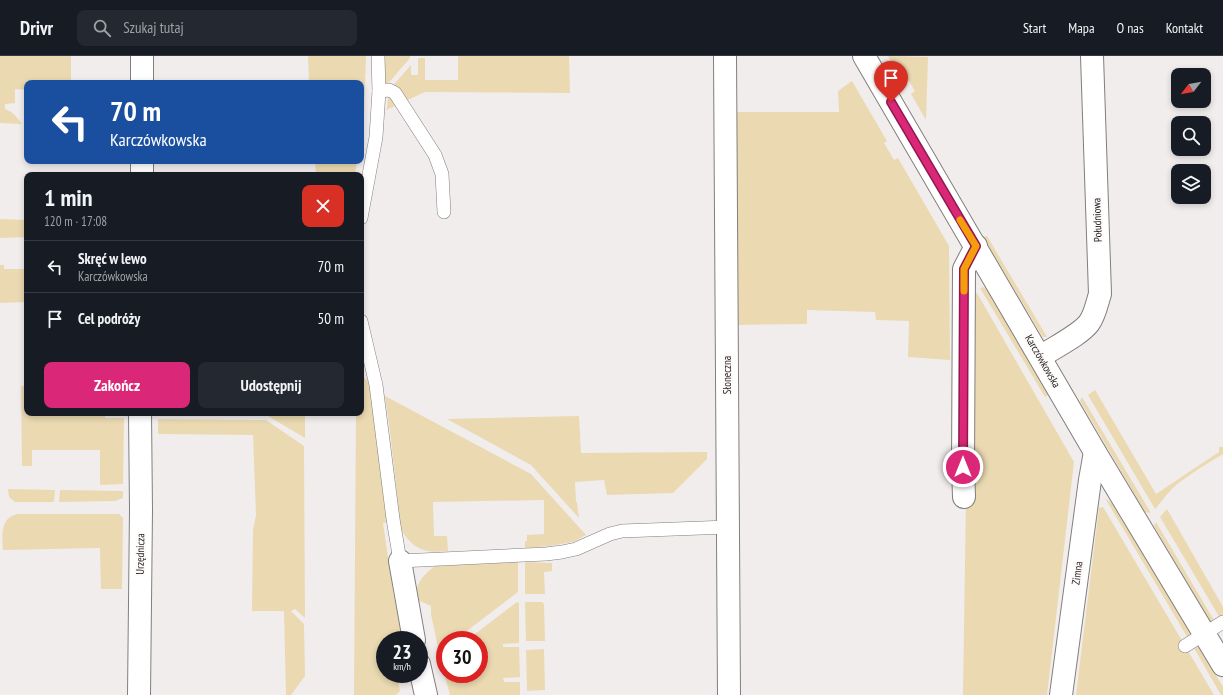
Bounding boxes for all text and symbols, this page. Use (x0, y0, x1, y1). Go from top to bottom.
search box (77, 10, 357, 46)
text: Drivr (20, 16, 53, 40)
icon: search (91, 17, 113, 39)
text: Szukaj tutaj (123, 18, 184, 37)
text: Start (1023, 19, 1046, 37)
text: Mapa (1068, 19, 1095, 37)
text: O nas (1117, 19, 1144, 37)
text: Kontakt (1166, 19, 1203, 37)
pin (874, 61, 908, 102)
icon: arrive (880, 67, 902, 89)
north arrow (1171, 68, 1211, 108)
map controls (1171, 68, 1211, 204)
text: 70 m (110, 92, 161, 129)
icon: left (44, 96, 96, 148)
button: search (1171, 116, 1211, 156)
text: Karczówkowska (110, 128, 207, 151)
button: layers (1171, 164, 1211, 204)
text: 1 min (44, 182, 92, 213)
button: close (302, 185, 344, 227)
street label: Południowa (1089, 198, 1105, 242)
text: 120 m · 17:08 (44, 213, 107, 230)
text: Skręć w lewo (78, 249, 147, 268)
icon: left (44, 256, 66, 278)
text: 70 m (318, 257, 344, 276)
text: Karczówkowska (78, 268, 148, 285)
icon: arrive (44, 308, 66, 330)
text: Cel podróży (78, 309, 140, 328)
text: 50 m (318, 309, 344, 328)
street label: Karczówkowska (1022, 332, 1064, 390)
street label: Słoneczna (720, 356, 734, 394)
button: Zakończ (44, 362, 190, 408)
button: Udostępnij (198, 362, 344, 408)
position arrow (942, 446, 984, 488)
street label: Urzędnicza (133, 533, 147, 575)
street label: Zimna (1068, 560, 1086, 586)
speed limit sign: 30 (436, 631, 488, 683)
text: 23 (392, 639, 412, 665)
text: km/h (393, 660, 411, 673)

